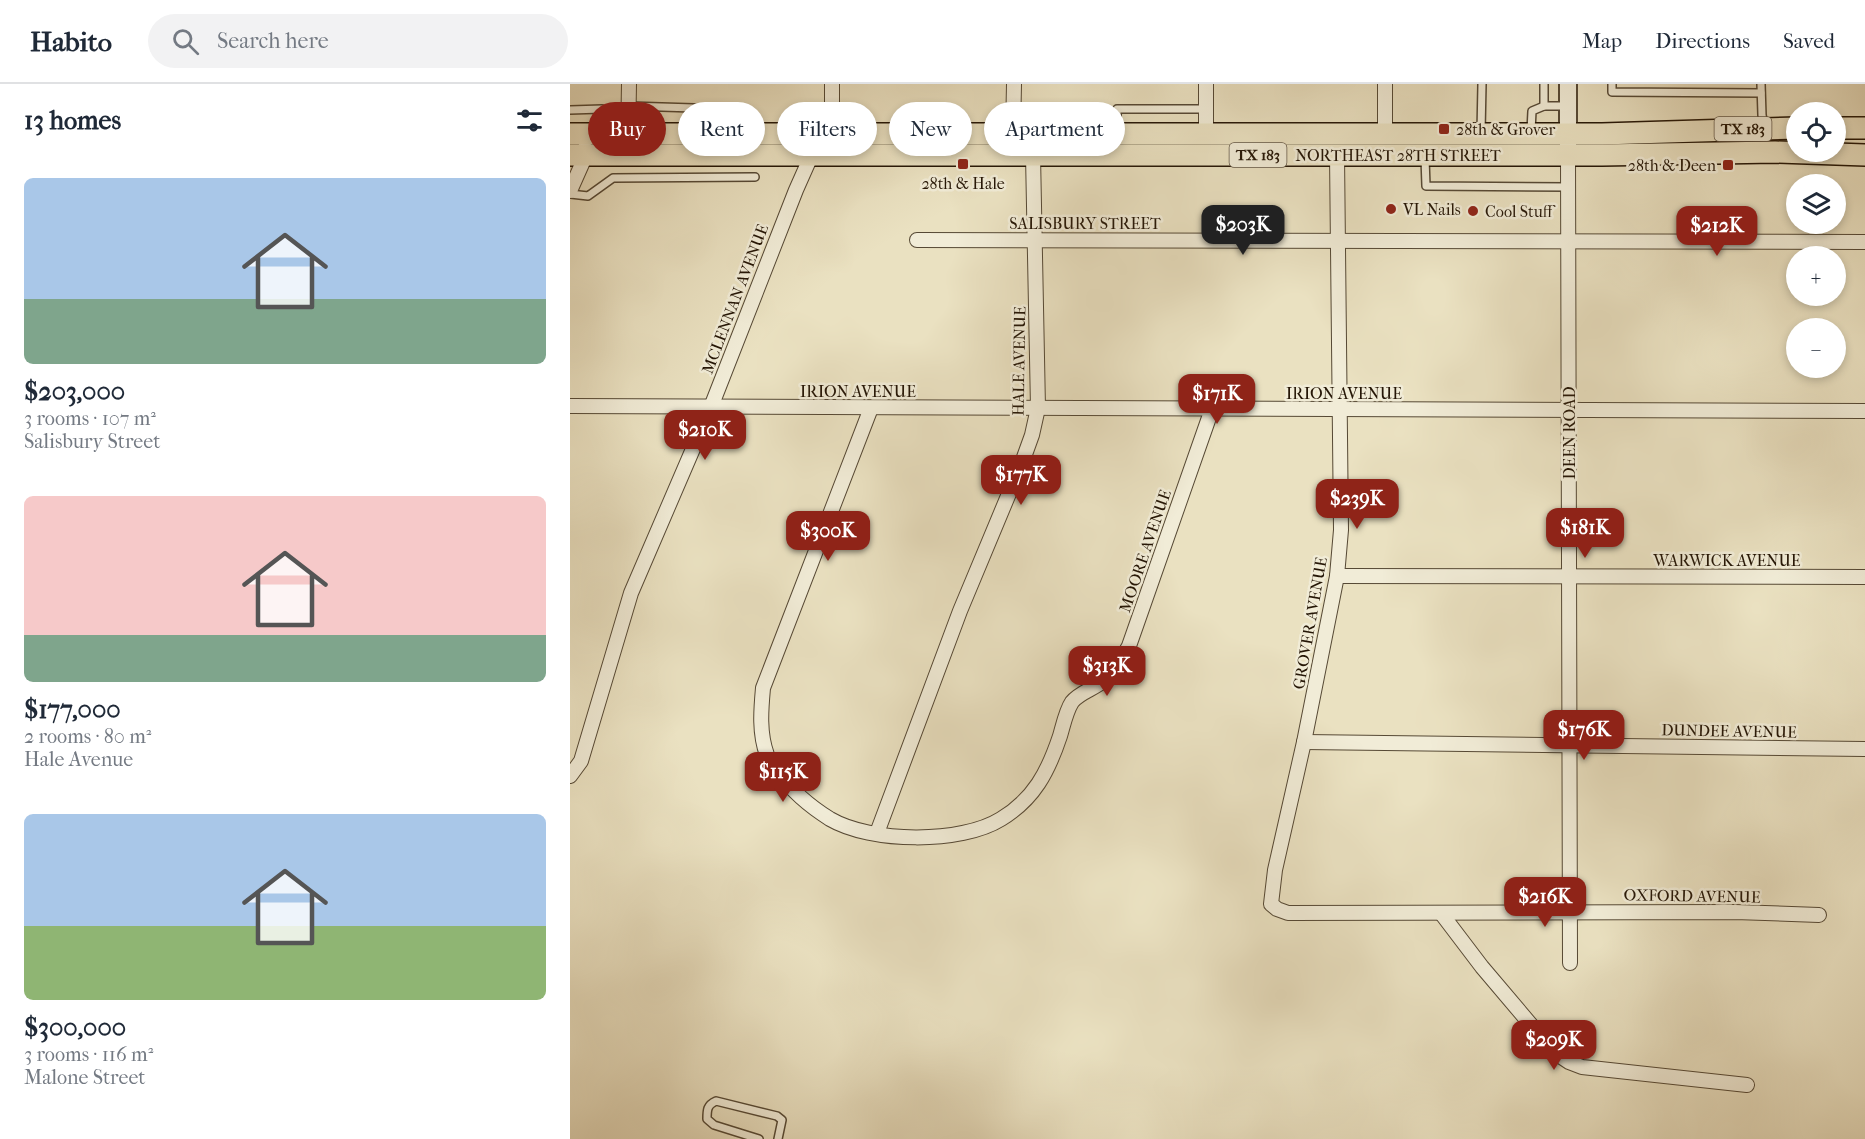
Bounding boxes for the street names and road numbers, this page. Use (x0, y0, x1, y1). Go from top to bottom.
road number: TX 183 (1714, 117, 1772, 141)
road number: TX 183 (1230, 143, 1286, 167)
street label: NORTHEAST 28TH STREET (1295, 146, 1501, 165)
street label: SALISBURY STREET (1009, 214, 1161, 233)
street label: MCLENNAN AVENUE (698, 221, 772, 376)
street label: HALE AVENUE (1009, 306, 1029, 416)
street label: IRION AVENUE (800, 382, 916, 401)
street label: IRION AVENUE (1286, 384, 1402, 403)
street label: DEEN ROAD (1560, 386, 1579, 480)
street label: MOORE AVENUE (1115, 487, 1175, 615)
street label: WARWICK AVENUE (1652, 551, 1801, 570)
street label: GROVER AVENUE (1289, 555, 1331, 691)
street label: DUNDEE AVENUE (1661, 720, 1797, 742)
street label: OXFORD AVENUE (1623, 885, 1761, 907)

